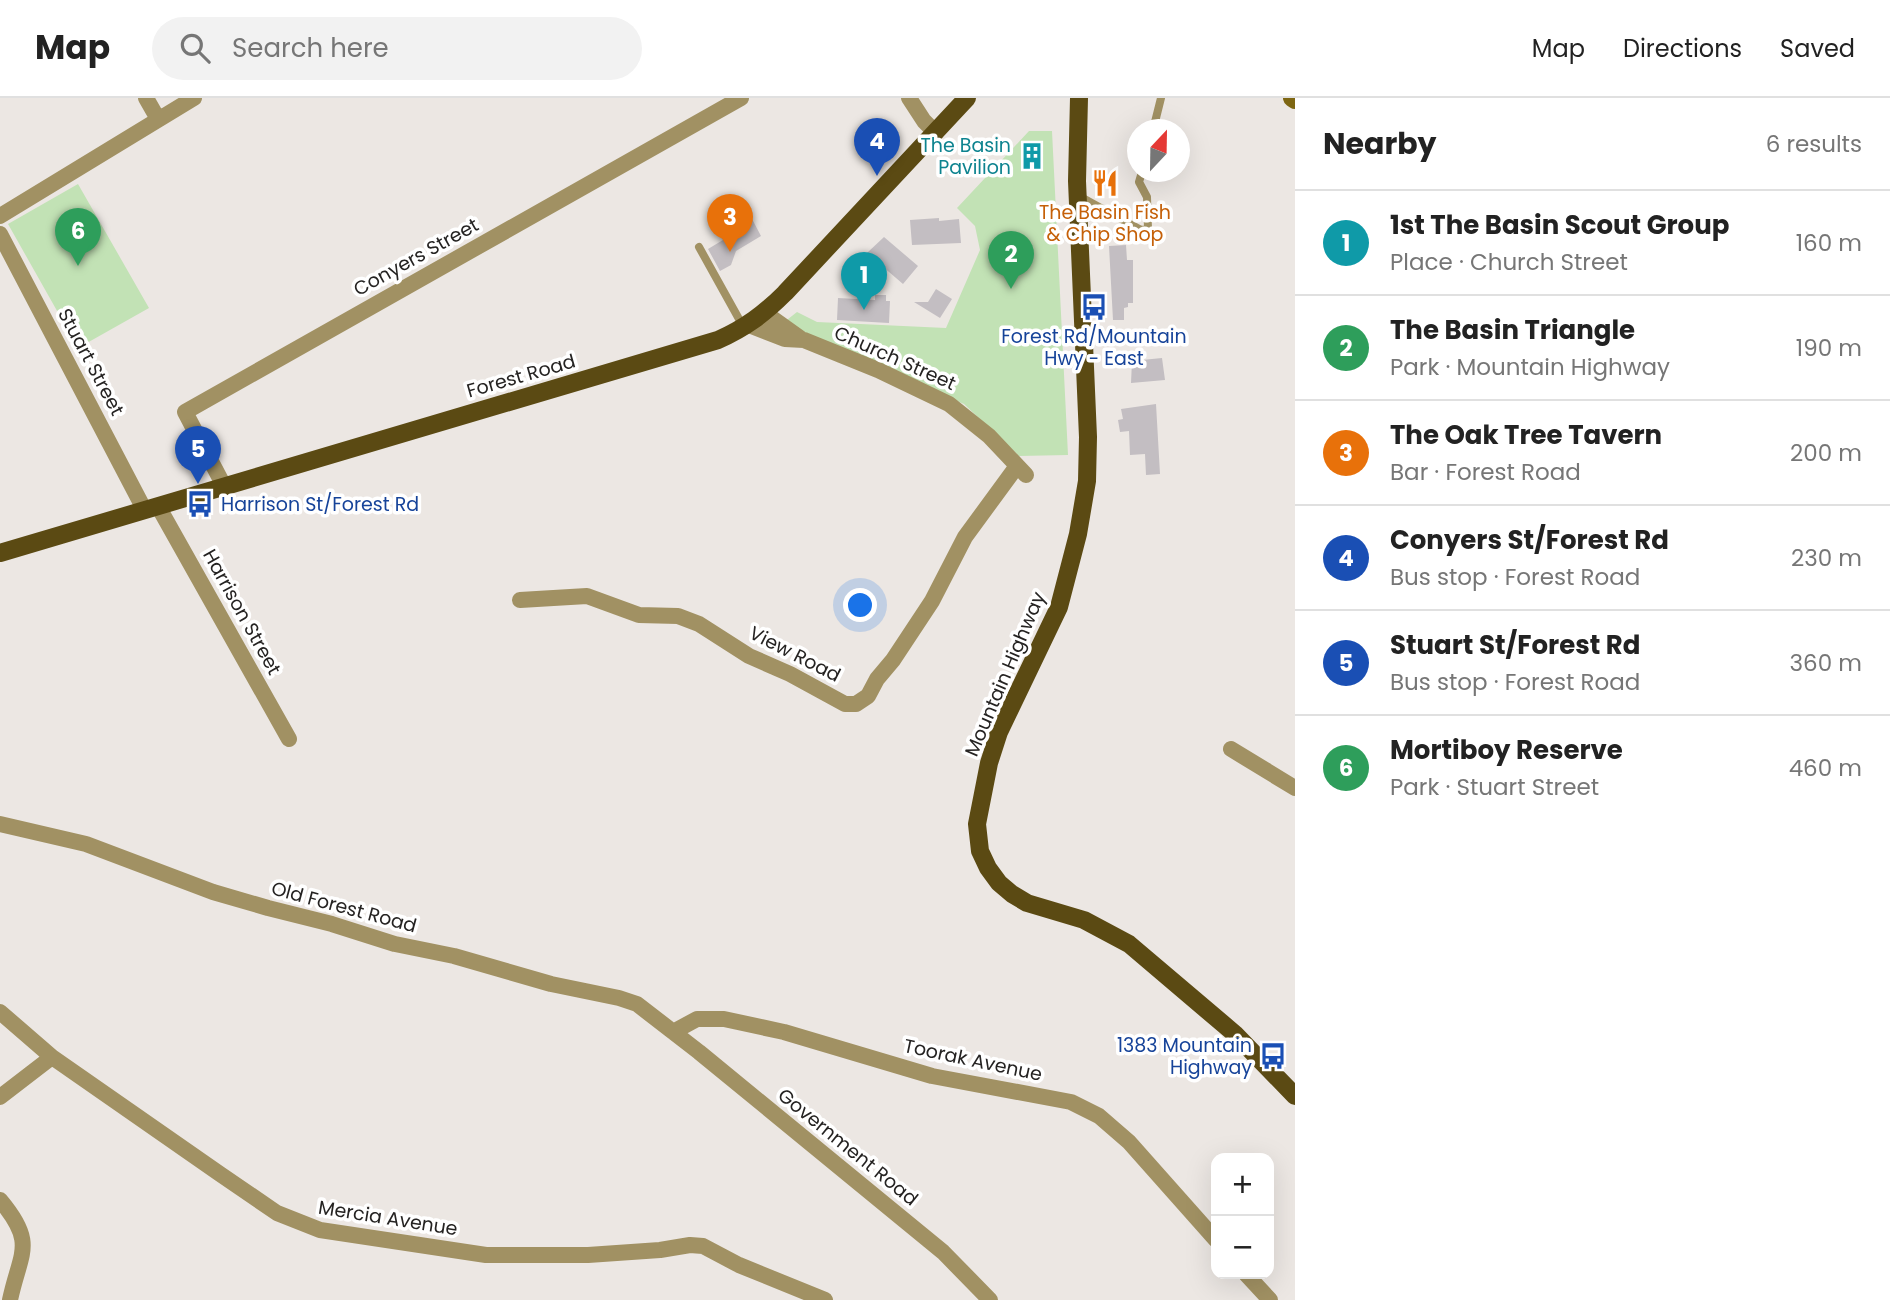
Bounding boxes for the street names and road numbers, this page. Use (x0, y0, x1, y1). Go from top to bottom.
street label: Conyers Street (349, 211, 483, 303)
street label: Stuart Street (51, 304, 131, 420)
street label: Church Street (830, 319, 960, 397)
street label: Forest Road (463, 348, 579, 404)
street label: Harrison Street (196, 544, 288, 680)
street label: Mountain Highway (958, 587, 1052, 760)
street label: View Road (745, 619, 845, 689)
street label: Old Forest Road (268, 875, 420, 939)
street label: Toorak Avenue (901, 1032, 1045, 1088)
street label: Government Road (772, 1082, 924, 1212)
street label: Mercia Avenue (316, 1194, 460, 1242)

